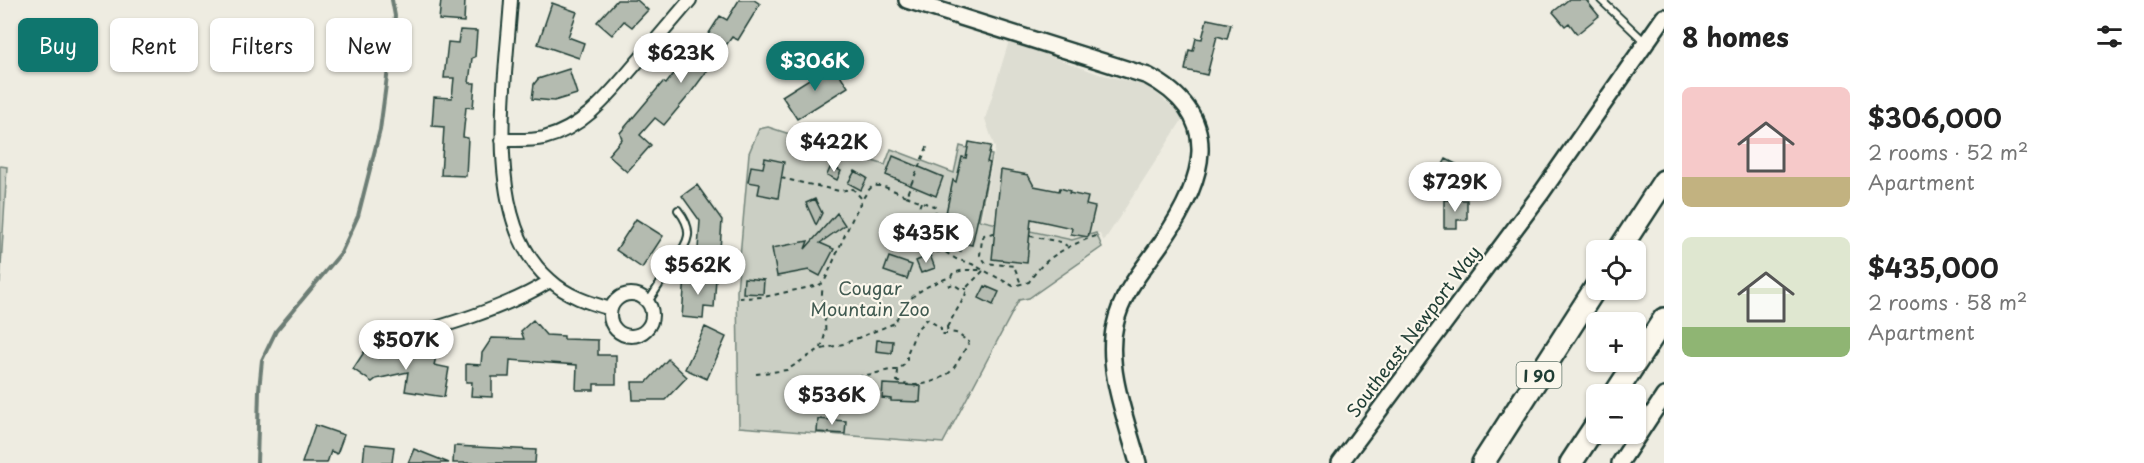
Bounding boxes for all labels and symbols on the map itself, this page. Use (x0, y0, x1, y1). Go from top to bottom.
pin: $623K (639, 33, 723, 84)
pin: $306K (773, 41, 857, 92)
pin: $422K (792, 122, 876, 173)
pin: $729K (1413, 162, 1497, 213)
pin: $435K (884, 213, 968, 264)
street label: Southeast Newport Way (1339, 239, 1487, 423)
pin: $562K (656, 245, 740, 296)
park label: Cougar Mountain Zoo (810, 274, 930, 322)
pin: $507K (364, 320, 448, 371)
road number: I 90 (1516, 362, 1562, 388)
pin: $536K (790, 375, 874, 426)

